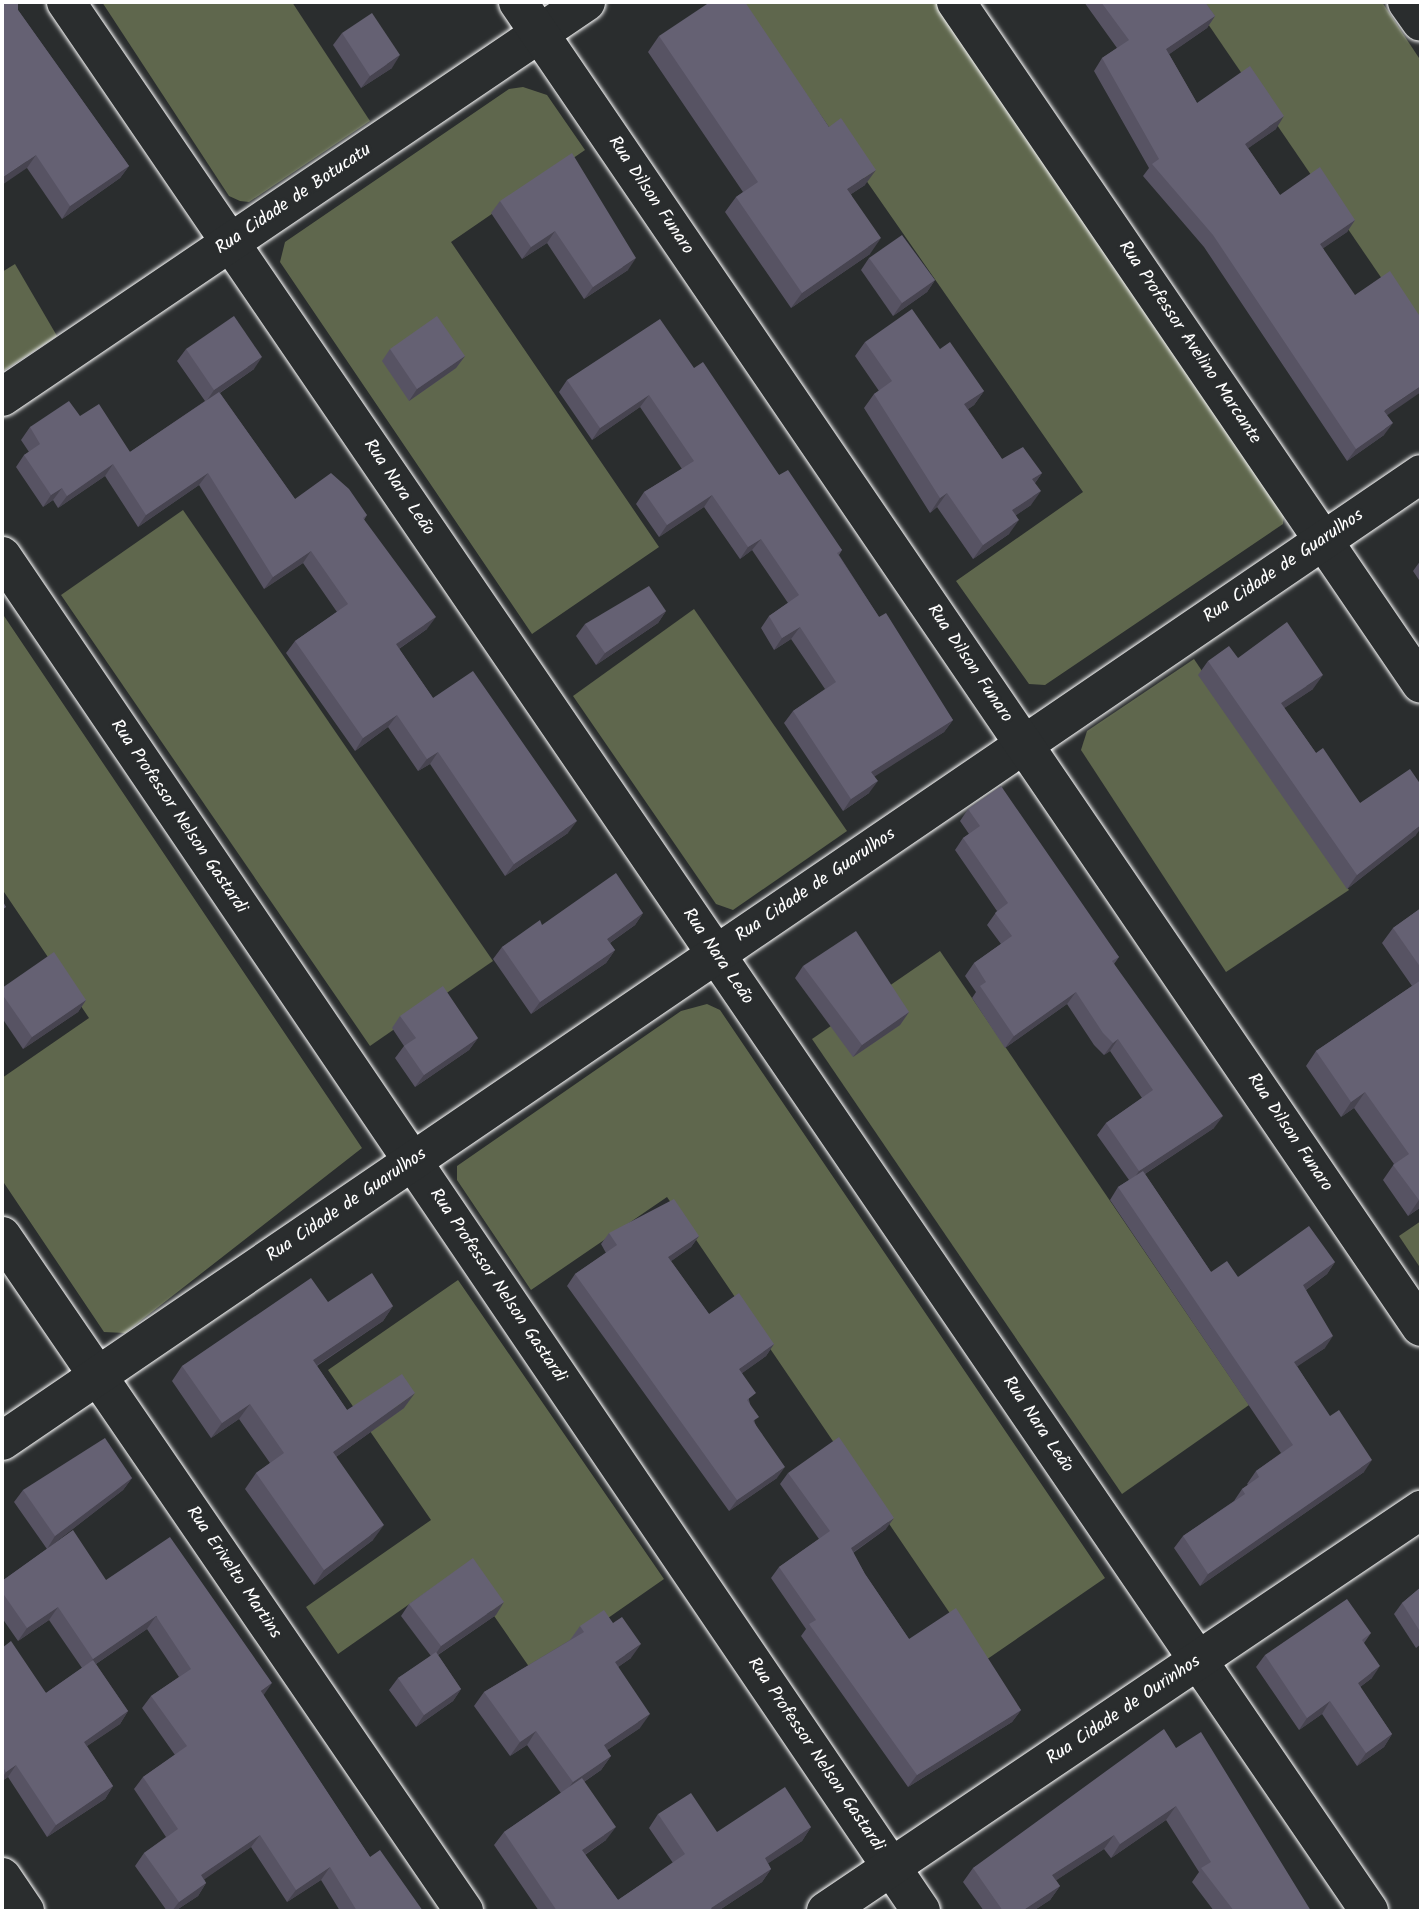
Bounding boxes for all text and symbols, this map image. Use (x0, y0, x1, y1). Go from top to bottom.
street label: Rua Dilson Funaro (602, 133, 698, 259)
street label: Rua Cidade de Botucatu (212, 140, 376, 260)
street label: Rua Professor Avelino Marcante (1113, 237, 1265, 449)
street label: Rua Nara Leão (358, 436, 438, 540)
street label: Rua Cidade de Guarulhos (1200, 505, 1368, 629)
street label: Rua Dilson Funaro (921, 601, 1017, 727)
street label: Rua Professor Nelson Gastardi (105, 716, 251, 918)
street label: Rua Cidade de Guarulhos (732, 824, 900, 948)
street label: Rua Nara Leão (677, 905, 757, 1009)
street label: Rua Dilson Funaro (1241, 1070, 1337, 1196)
street label: Rua Cidade de Guarulhos (263, 1144, 431, 1268)
street label: Rua Professor Nelson Gastardi (424, 1185, 570, 1387)
street label: Rua Nara Leão (997, 1373, 1077, 1477)
street label: Rua Erivelto Martins (181, 1503, 285, 1643)
street label: Rua Cidade de Ourinhos (1043, 1651, 1205, 1771)
street label: Rua Professor Nelson Gastardi (742, 1654, 888, 1856)

